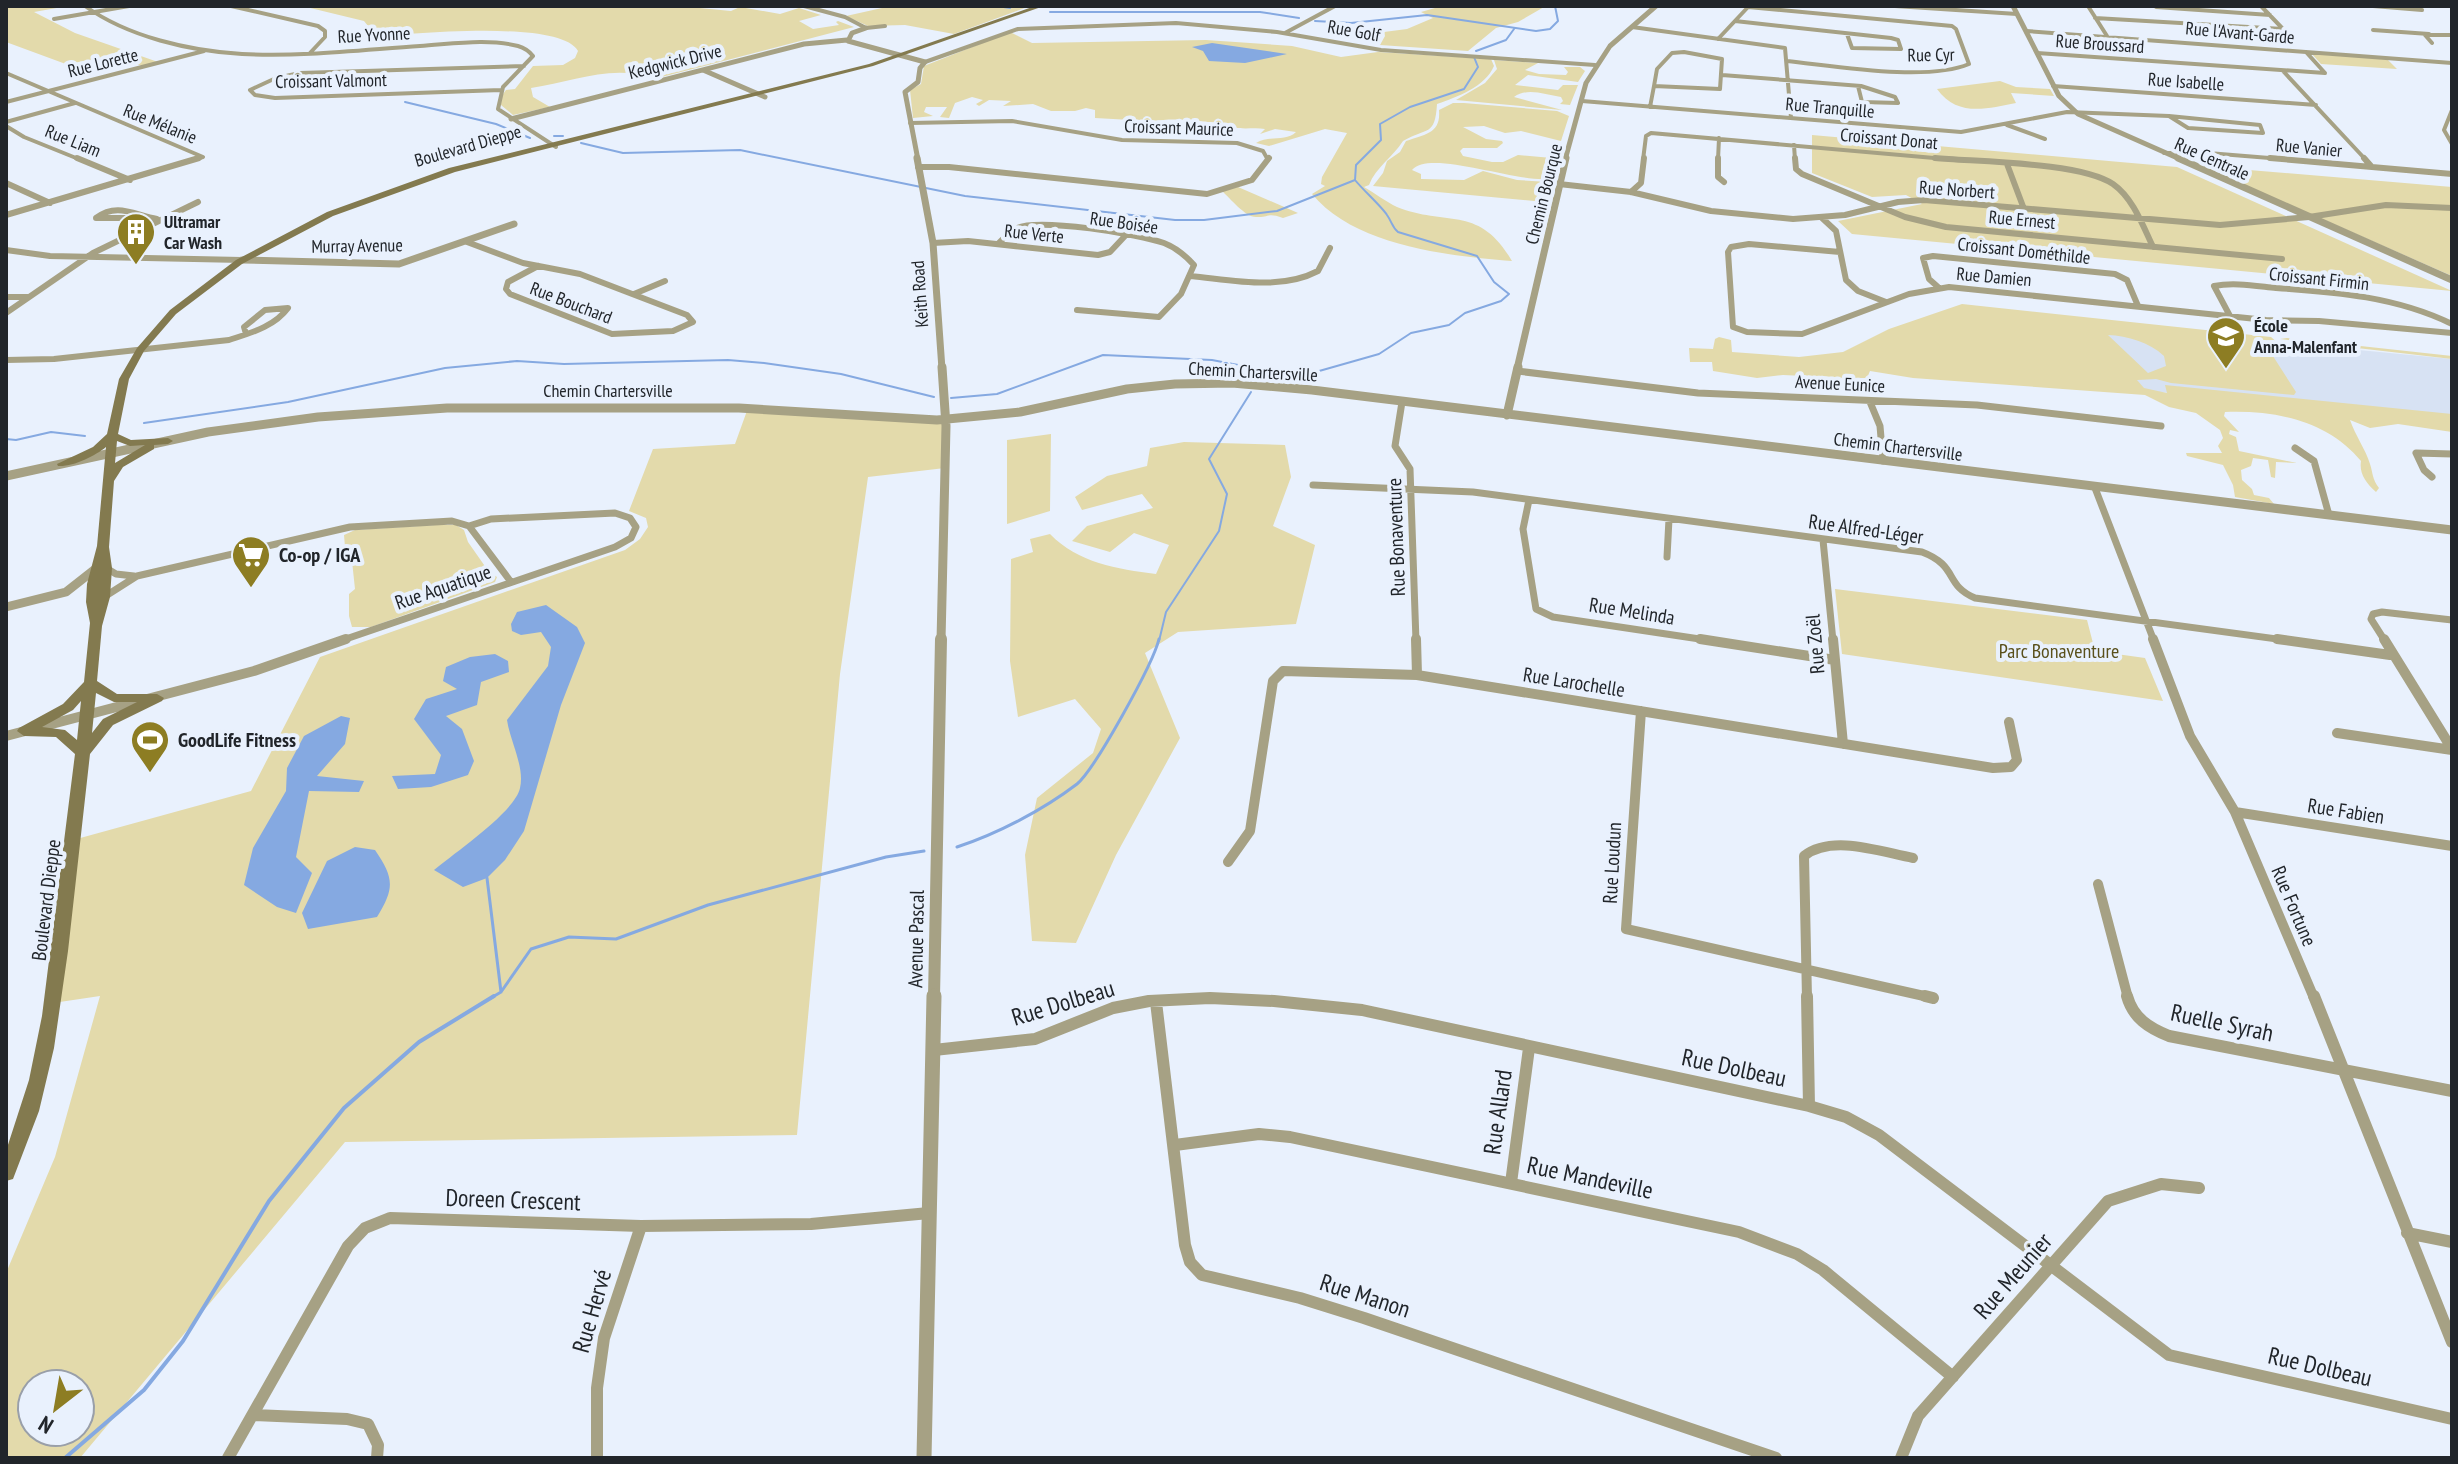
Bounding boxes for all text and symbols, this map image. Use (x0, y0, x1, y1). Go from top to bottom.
street label: Rue Golf (1326, 15, 1384, 47)
street label: Rue l'Avant-Garde (2185, 16, 2296, 49)
street label: Rue Yvonne (337, 21, 411, 48)
street label: Rue Broussard (2055, 29, 2145, 58)
street label: Kedgwick Drive (626, 39, 724, 84)
street label: Rue Lorette (65, 43, 140, 82)
street label: Rue Cyr (1907, 43, 1955, 66)
street label: Rue Isabelle (2147, 67, 2225, 96)
street label: Croissant Valmont (275, 68, 387, 93)
street label: Rue Tranquille (1785, 92, 1875, 123)
street label: Rue Mélanie (120, 98, 200, 149)
street label: Croissant Maurice (1124, 114, 1234, 141)
street label: Rue Liam (42, 119, 104, 162)
street label: Boulevard Dieppe (412, 119, 524, 172)
street label: Croissant Donat (1839, 123, 1939, 154)
street label: Rue Centrale (2171, 132, 2253, 185)
street label: Rue Vanier (2275, 133, 2343, 162)
street label: Chemin Bourque (1520, 141, 1567, 247)
street label: Rue Norbert (1918, 175, 1996, 204)
street label: Rue Ernest (1988, 205, 2056, 234)
street label: Rue Boisée (1088, 206, 1160, 239)
place label: Ultramar Car Wash (164, 210, 222, 254)
building icon: Ultramar Car Wash (115, 211, 157, 266)
street label: Rue Verte (1003, 219, 1065, 248)
street label: Croissant Dométhilde (1957, 232, 2092, 269)
street label: Murray Avenue (311, 233, 403, 258)
street label: Keith Road (906, 260, 933, 328)
street label: Rue Damien (1956, 262, 2033, 291)
street label: Croissant Firmin (2268, 262, 2370, 295)
street label: Rue Bouchard (527, 276, 615, 329)
place label: École Anna-Malenfant (2253, 314, 2358, 358)
school or university icon: École Anna-Malenfant (2205, 315, 2247, 370)
street label: Chemin Chartersville (1188, 357, 1318, 386)
street label: Avenue Eunice (1794, 370, 1886, 397)
street label: Chemin Chartersville (543, 379, 673, 402)
street label: Chemin Chartersville (1832, 427, 1964, 466)
street label: Rue Bonaventure (1381, 477, 1411, 597)
street label: Rue Alfred-Léger (1807, 508, 1926, 550)
supermarket icon: Co-op / IGA (230, 534, 272, 589)
place label: Co-op / IGA (279, 542, 361, 568)
street label: Rue Aquatique (391, 558, 495, 616)
street label: Rue Melinda (1587, 591, 1677, 631)
street label: Rue Zoël (1799, 613, 1831, 675)
park label: Parc Bonaventure (1999, 638, 2119, 664)
street label: Rue Larochelle (1521, 661, 1627, 703)
sports icon: GoodLife Fitness (129, 719, 171, 774)
place label: GoodLife Fitness (178, 727, 296, 753)
street label: Rue Fabien (2306, 792, 2386, 830)
street label: Rue Loudun (1597, 822, 1627, 904)
street label: Boulevard Dieppe (26, 838, 66, 962)
street label: Rue Fortune (2265, 862, 2323, 950)
street label: Avenue Pascal (902, 890, 930, 988)
street label: Rue Dolbeau (1008, 972, 1118, 1033)
street label: Ruelle Syrah (2168, 997, 2276, 1048)
street label: Rue Dolbeau (1679, 1041, 1789, 1094)
street label: Rue Allard (1476, 1067, 1519, 1156)
street label: Rue Mandeville (1524, 1149, 1656, 1206)
street label: Doreen Crescent (445, 1182, 582, 1217)
street label: Rue Meunier (1967, 1226, 2059, 1325)
street label: Rue Hervé (565, 1265, 618, 1356)
street label: Rue Manon (1316, 1266, 1414, 1325)
street label: Rue Dolbeau (2265, 1340, 2375, 1394)
north arrow (16, 1368, 96, 1448)
text: N (33, 1410, 58, 1440)

